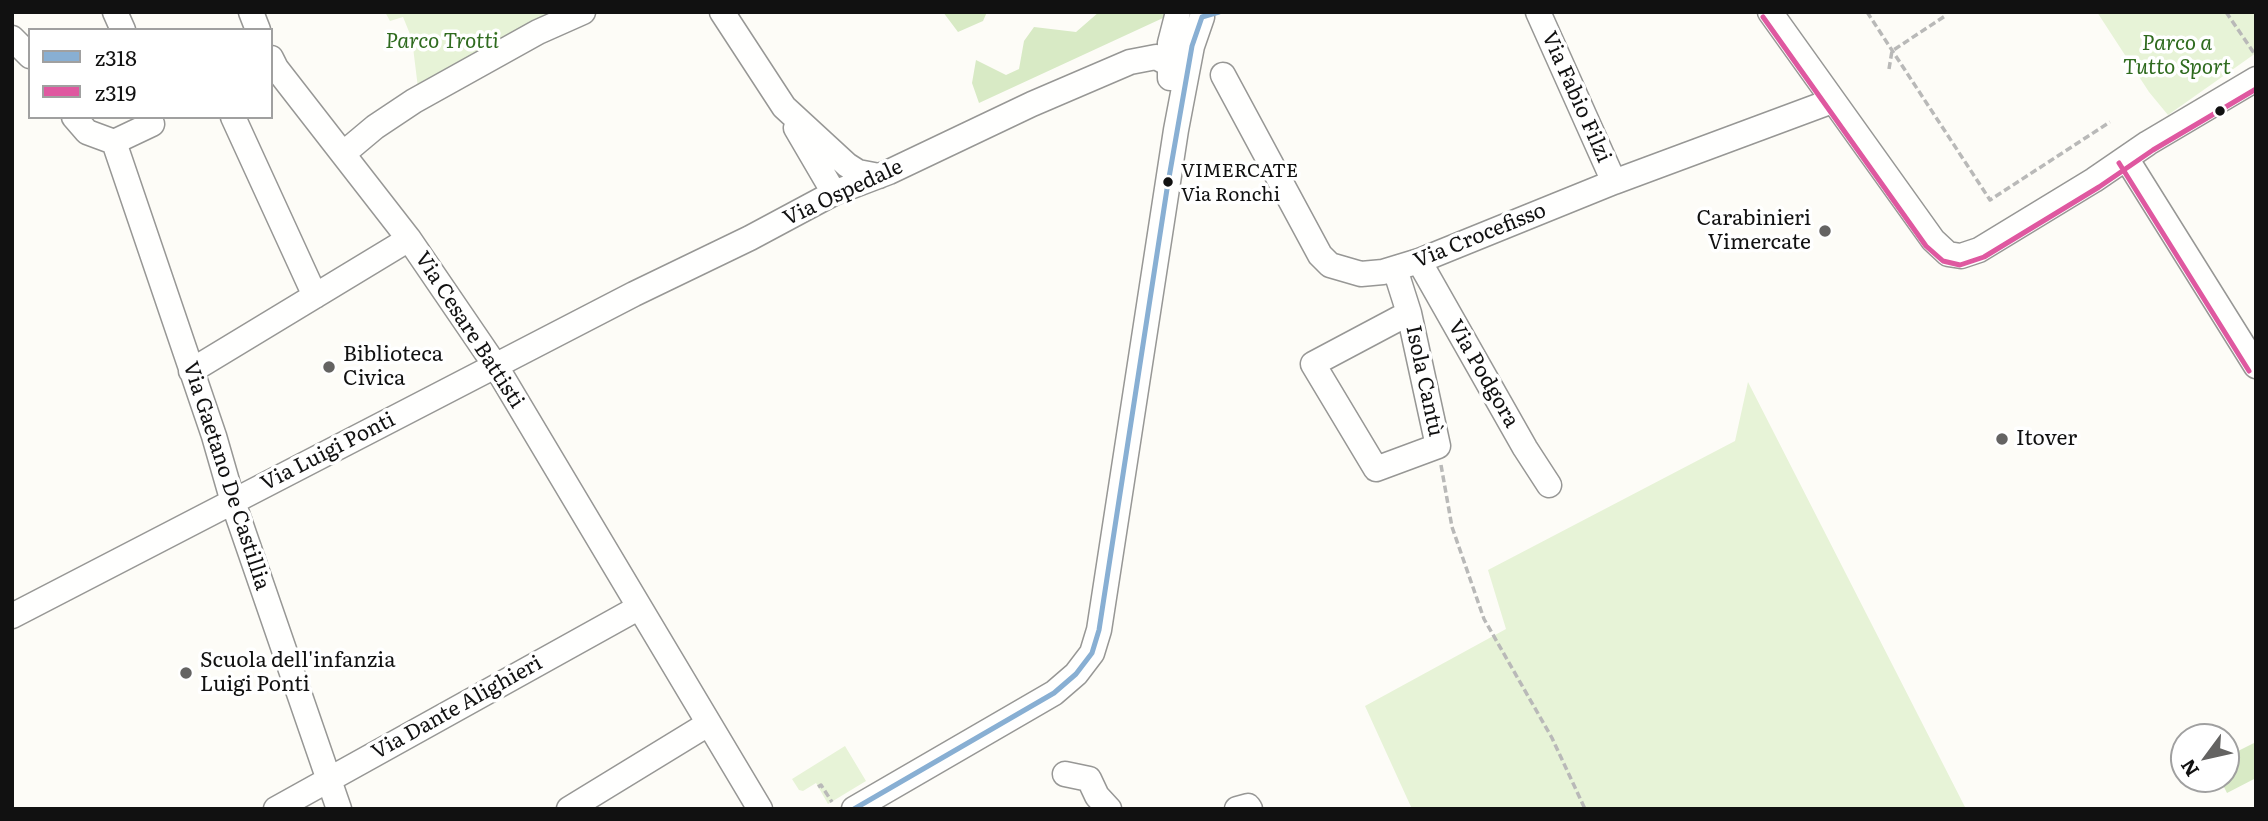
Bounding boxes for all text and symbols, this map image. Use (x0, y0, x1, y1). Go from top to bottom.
legend (28, 28, 273, 119)
street label: Via Fabio Filzi (1536, 28, 1616, 166)
park label: Parco Trotti (385, 29, 499, 55)
park label: Parco a Tutto Sport (2123, 31, 2231, 81)
text: z318 (95, 41, 137, 72)
text: z319 (95, 76, 136, 107)
unlabelled marker (2213, 104, 2227, 118)
street label: Via Ospedale (779, 154, 907, 232)
place label: VIMERCATE Via Ronchi (1181, 160, 1298, 204)
marker: VIMERCATE Via Ronchi (1161, 175, 1175, 189)
street label: Via Crocefisso (1410, 198, 1550, 274)
place label: Carabinieri Vimercate (1697, 206, 1811, 256)
marker: Carabinieri Vimercate (1817, 223, 1833, 239)
street label: Via Cesare Battisti (409, 247, 529, 413)
street label: Via Podgora (1442, 316, 1524, 432)
street label: Isola Cantù (1400, 323, 1448, 439)
place label: Biblioteca Civica (343, 342, 443, 392)
street label: Via Gaetano De Castillia (177, 359, 275, 593)
marker: Biblioteca Civica (321, 359, 337, 375)
street label: Via Luigi Ponti (257, 407, 399, 497)
place label: Itover (2016, 426, 2077, 452)
marker: Itover (1994, 431, 2010, 447)
place label: Scuola dell'infanzia Luigi Ponti (200, 648, 395, 698)
street label: Via Dante Alighieri (367, 651, 547, 765)
marker: Scuola dell'infanzia Luigi Ponti (178, 665, 194, 681)
north arrow (2170, 723, 2240, 793)
text: N (2173, 754, 2205, 783)

